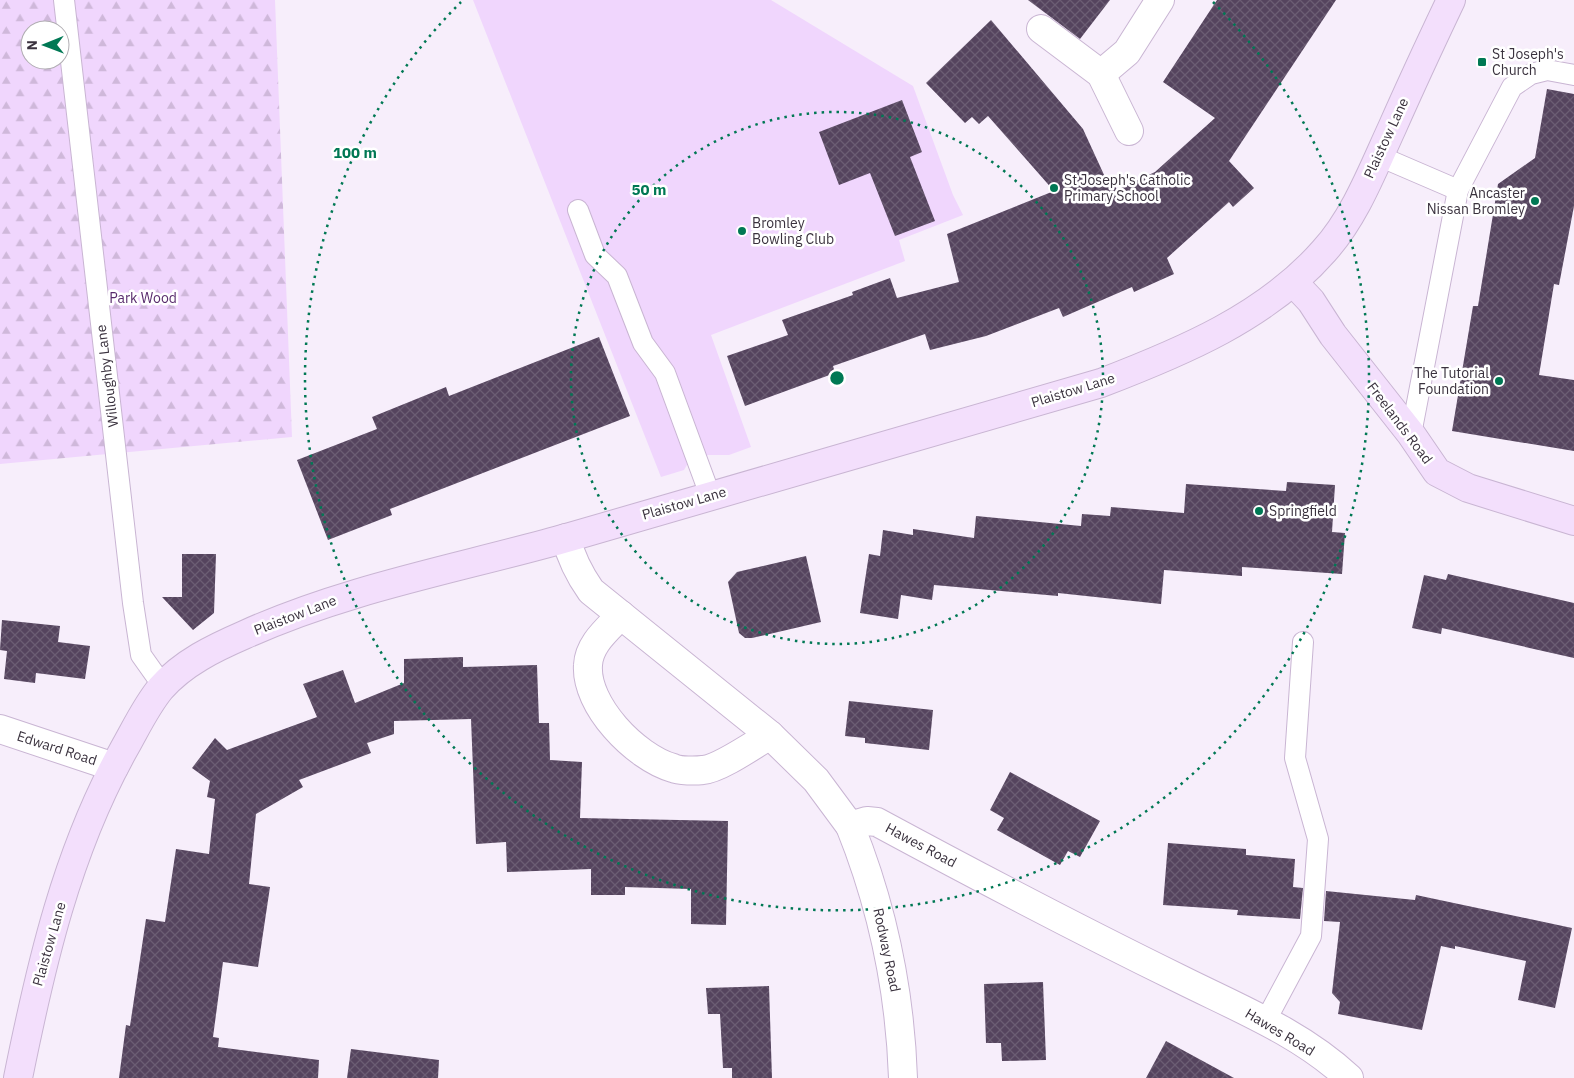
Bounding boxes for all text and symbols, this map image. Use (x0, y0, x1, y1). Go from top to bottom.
north arrow (20, 20, 70, 70)
text: N (23, 40, 41, 50)
place label: St Joseph's Church (1492, 45, 1564, 79)
marker: St Joseph's Church (1476, 56, 1488, 68)
street label: Plaistow Lane (1360, 95, 1413, 181)
text: 100 m (333, 143, 377, 162)
place label: St Joseph's Catholic Primary School (1064, 171, 1190, 205)
text: 50 m (632, 180, 666, 199)
marker: St Joseph's Catholic Primary School (1048, 182, 1060, 194)
place label: Ancaster Nissan Bromley (1427, 184, 1525, 218)
marker: Ancaster Nissan Bromley (1529, 195, 1541, 207)
place label: Bromley Bowling Club (752, 214, 834, 248)
marker: Bromley Bowling Club (736, 225, 748, 237)
park label: Park Wood (109, 289, 177, 307)
street label: Willoughby Lane (92, 323, 122, 428)
place label: The Tutorial Foundation (1414, 364, 1489, 398)
centre of rings (828, 369, 846, 387)
street label: Plaistow Lane (1029, 369, 1117, 411)
marker: The Tutorial Foundation (1493, 375, 1505, 387)
street label: Freelands Road (1363, 379, 1437, 467)
street label: Plaistow Lane (640, 482, 728, 524)
place label: Springfield (1269, 502, 1337, 520)
marker: Springfield (1253, 505, 1265, 517)
street label: Plaistow Lane (251, 591, 339, 639)
street label: Edward Road (15, 727, 99, 769)
street label: Hawes Road (882, 819, 960, 871)
street label: Plaistow Lane (28, 900, 70, 988)
street label: Rodway Road (869, 906, 905, 994)
street label: Hawes Road (1242, 1004, 1318, 1060)

